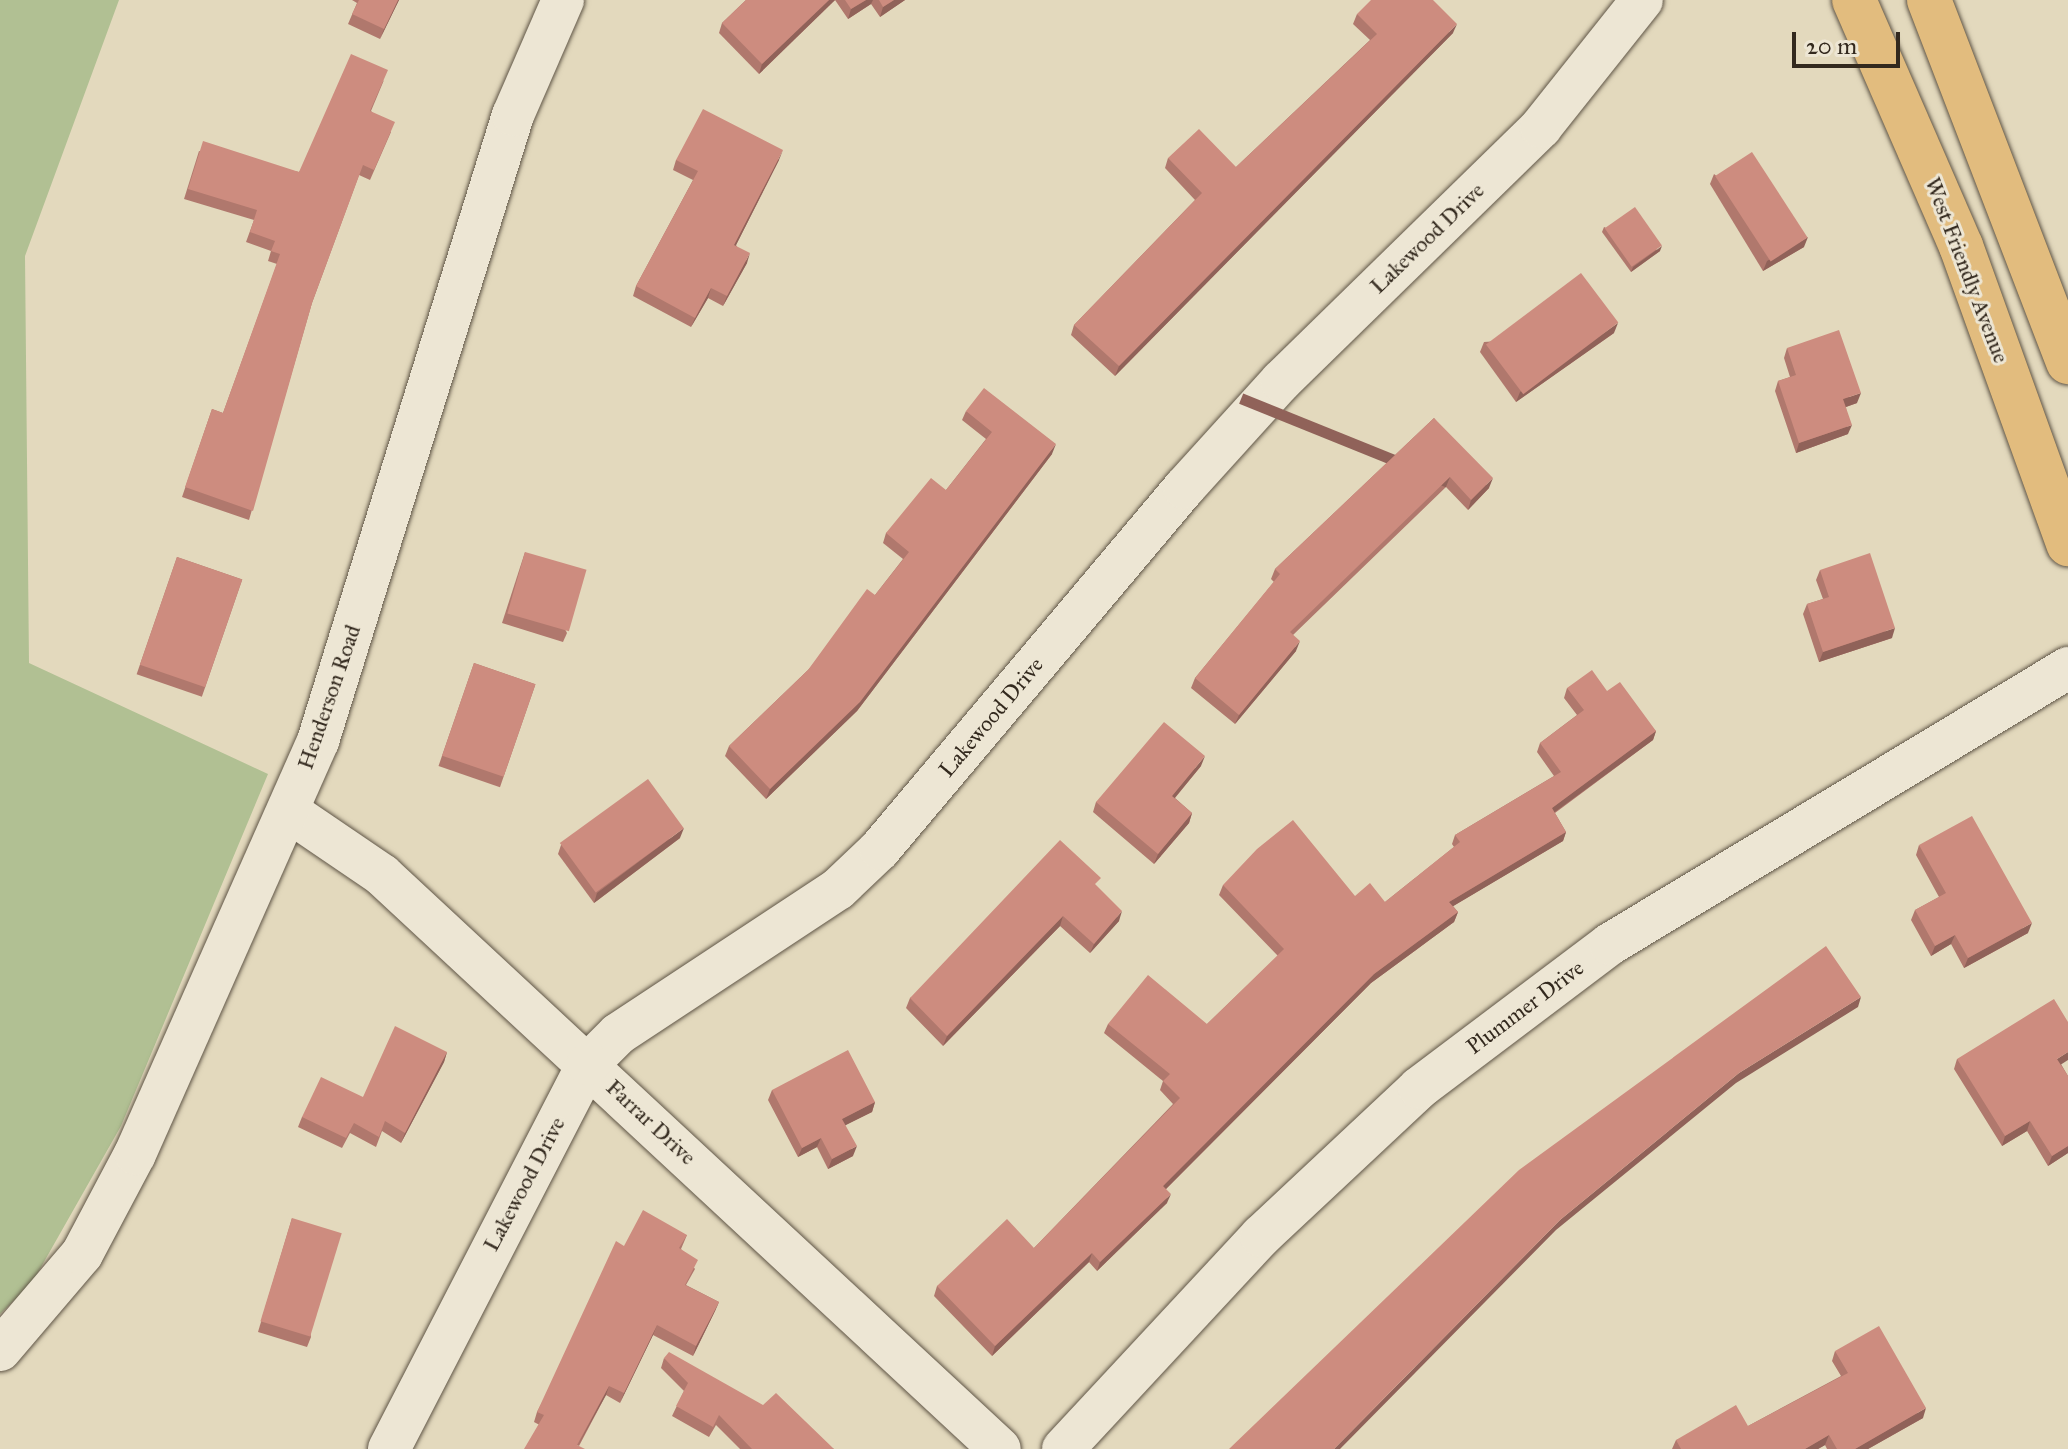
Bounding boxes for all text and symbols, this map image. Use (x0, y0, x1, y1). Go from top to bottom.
scale bar (1796, 16, 1904, 66)
text: 20 m (1806, 31, 1857, 61)
street label: West Friendly Avenue (1919, 174, 2015, 366)
street label: Lakewood Drive (1365, 177, 1489, 299)
street label: Henderson Road (292, 621, 366, 773)
street label: Lakewood Drive (933, 652, 1049, 782)
street label: Plummer Drive (1461, 954, 1589, 1060)
street label: Farrar Drive (601, 1074, 701, 1170)
street label: Lakewood Drive (478, 1112, 570, 1256)

